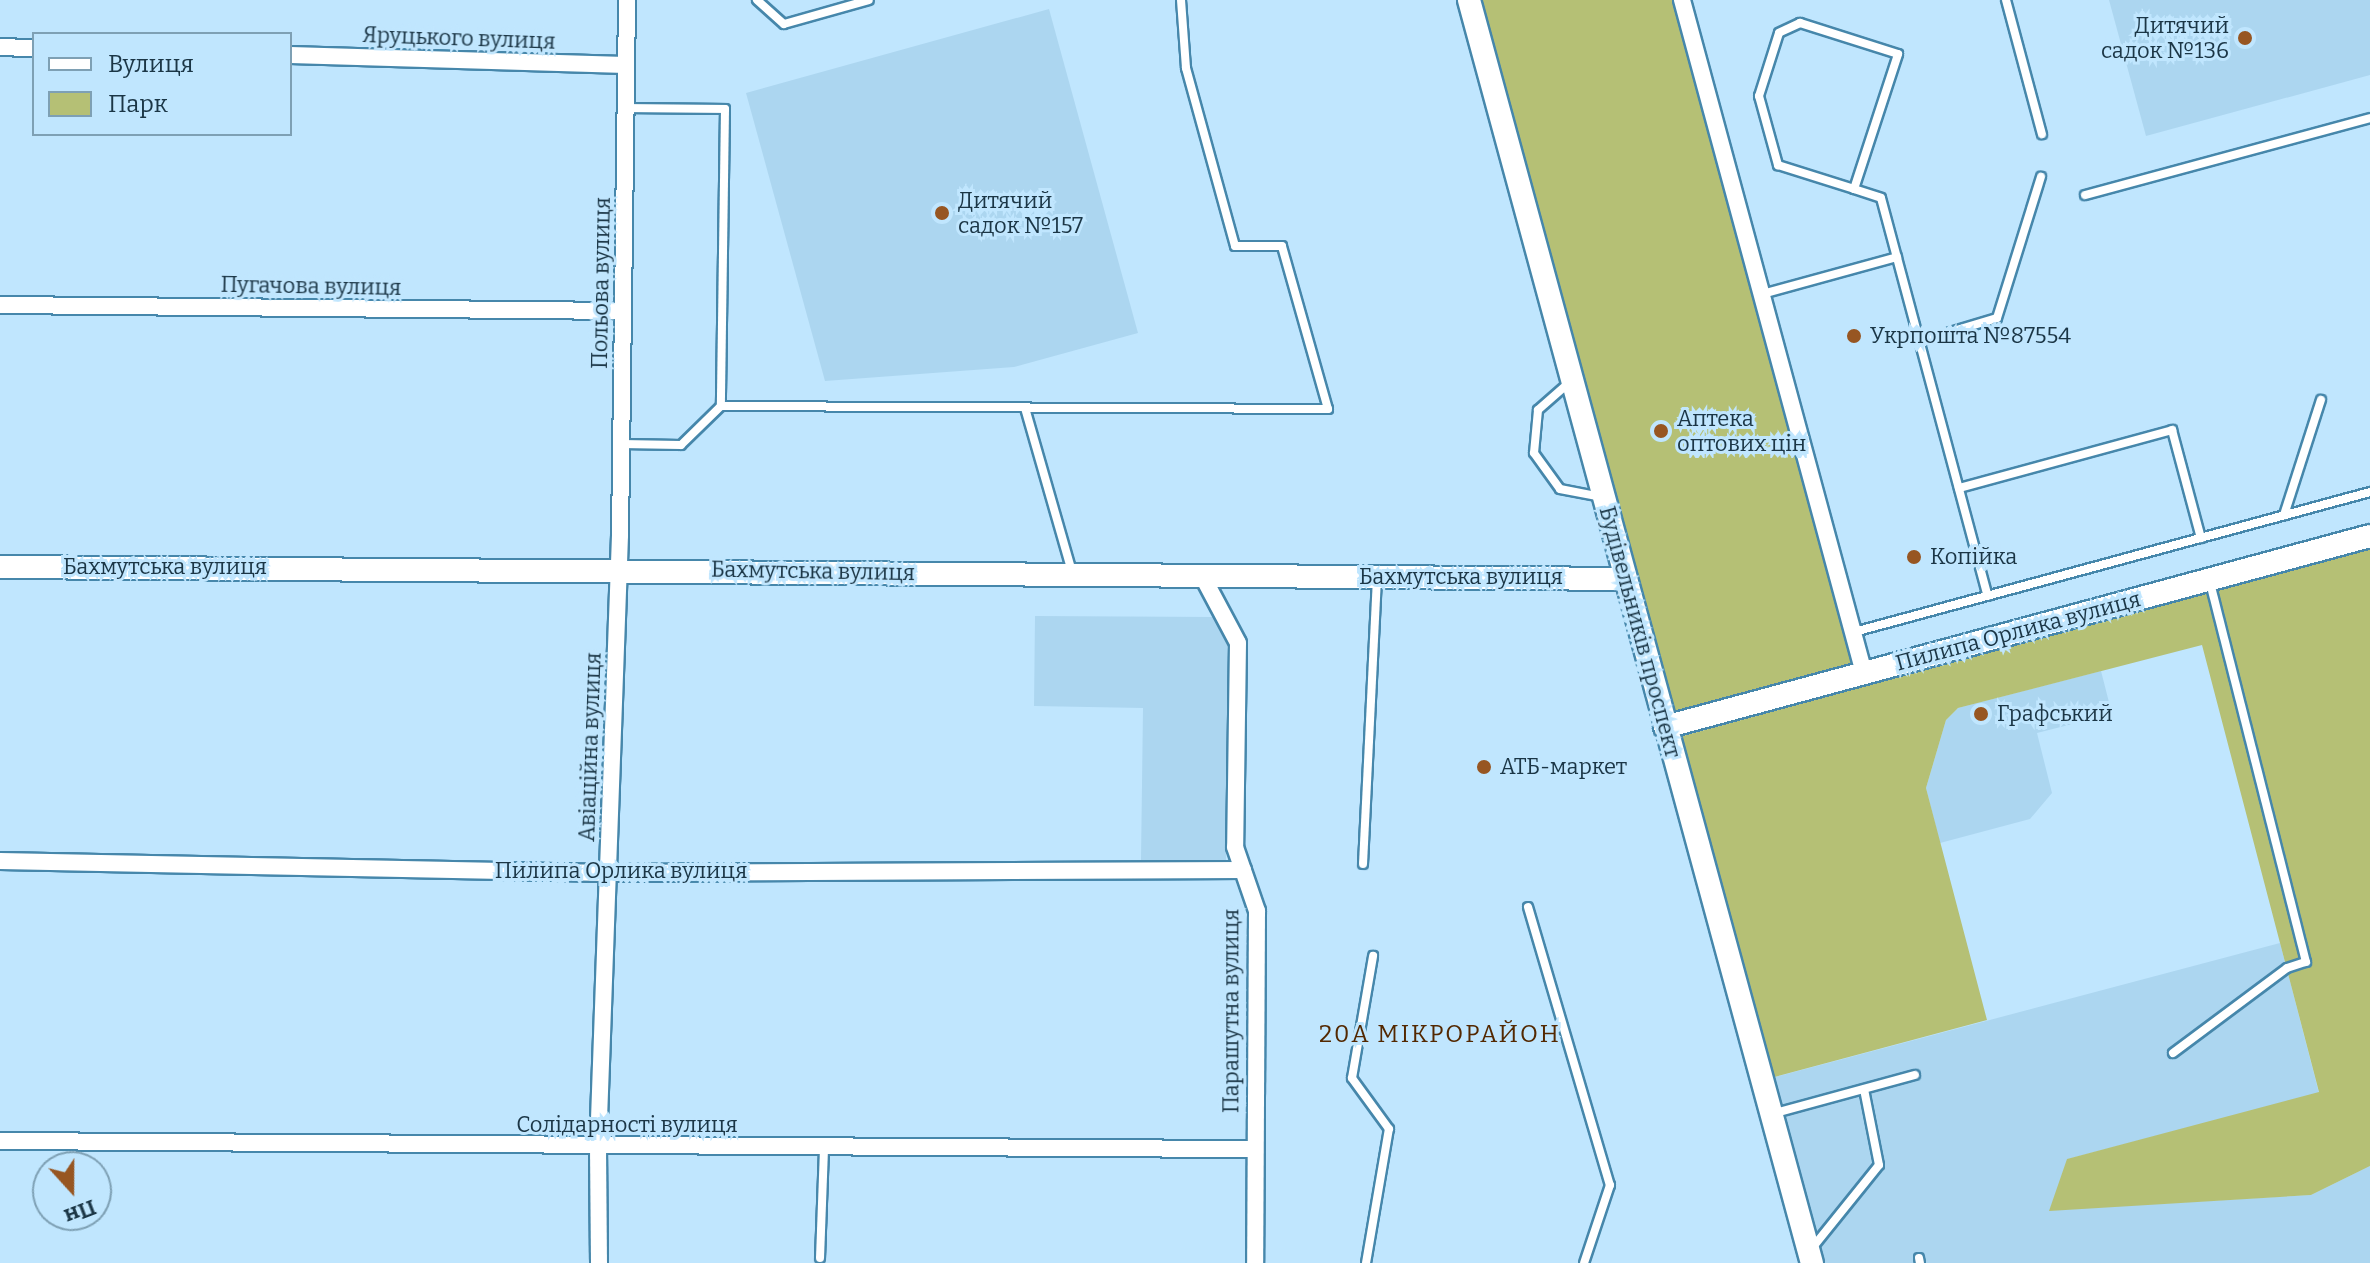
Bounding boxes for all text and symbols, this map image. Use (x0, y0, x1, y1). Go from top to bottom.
place label: Дитячий садок №136 (2101, 12, 2229, 64)
street label: Яруцького вулиця (362, 21, 556, 55)
marker: Дитячий садок №136 (2236, 29, 2254, 47)
legend (32, 32, 292, 136)
text: Вулиця (108, 50, 194, 78)
text: Парк (108, 90, 168, 118)
place label: Дитячий садок №157 (958, 187, 1083, 238)
street label: Польова вулиця (586, 197, 616, 369)
marker: Дитячий садок №157 (933, 204, 951, 222)
street label: Пугачова вулиця (220, 271, 402, 301)
place label: Укрпошта №87554 (1870, 323, 2071, 349)
marker: Укрпошта №87554 (1845, 327, 1863, 345)
place label: Аптека оптових цін (1677, 405, 1806, 456)
marker: Аптека оптових цін (1652, 422, 1670, 440)
street label: Будівельників проспект (1594, 503, 1686, 761)
place label: Копійка (1930, 544, 2017, 570)
marker: Копійка (1905, 548, 1923, 566)
street label: Бахмутська вулиця (63, 554, 267, 580)
street label: Бахмутська вулиця (711, 556, 915, 586)
street label: Бахмутська вулиця (1359, 564, 1563, 590)
street label: Пилипа Орлика вулиця (1893, 586, 2143, 676)
street label: Авіаційна вулиця (574, 652, 606, 842)
place label: Графський (1997, 701, 2113, 727)
marker: Графський (1972, 705, 1990, 723)
place label: АТБ-маркет (1500, 754, 1627, 780)
marker: АТБ-маркет (1475, 758, 1493, 776)
street label: Пилипа Орлика вулиця (495, 858, 747, 884)
street label: Парашутна вулиця (1218, 909, 1244, 1113)
district label: 20А МІКРОРАЙОН (1319, 1021, 1561, 1049)
street label: Солідарності вулиця (516, 1112, 738, 1138)
north arrow (32, 1151, 112, 1231)
text: Пн (60, 1194, 100, 1230)

